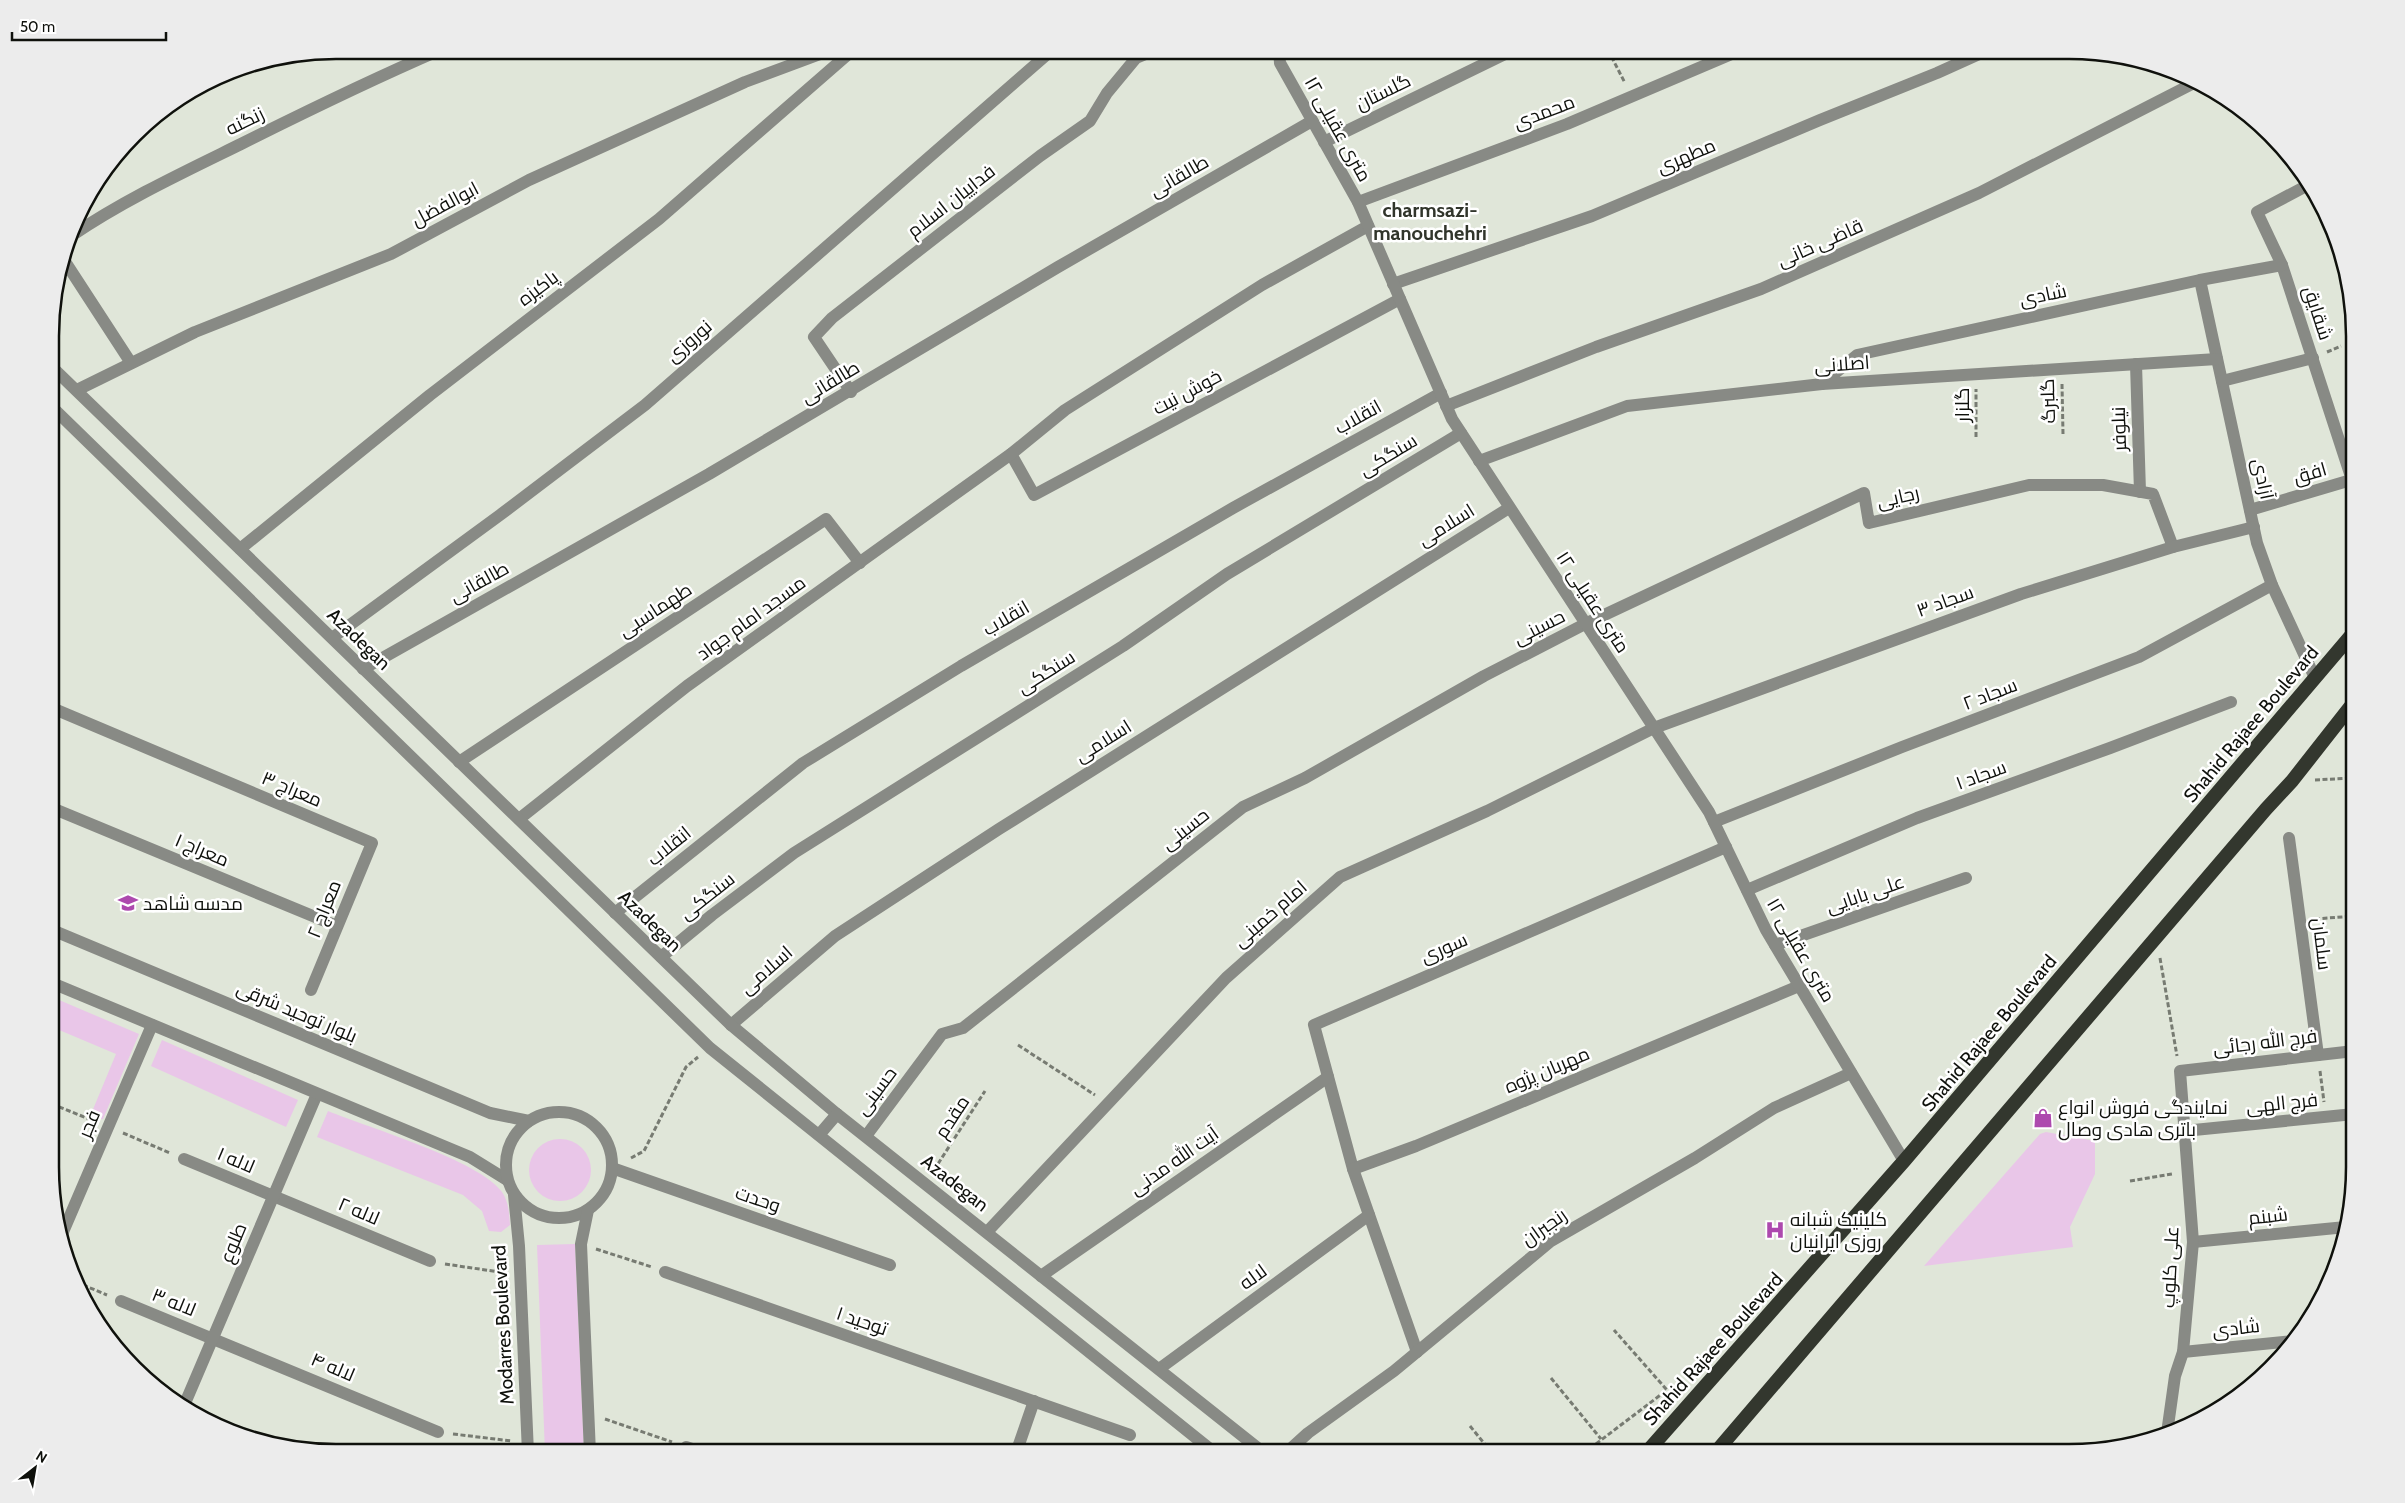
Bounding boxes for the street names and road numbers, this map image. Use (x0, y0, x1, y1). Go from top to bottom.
street label: گلستان (1352, 69, 1414, 115)
street label: ۱۲ متری عقیلی (1300, 72, 1376, 186)
street label: محمدی (1510, 90, 1578, 134)
street label: زنگنه (222, 102, 268, 140)
street label: مطهری (1653, 133, 1719, 179)
street label: طالقانی (1145, 150, 1213, 202)
street label: فداییان اسلام (902, 159, 1001, 244)
street label: ابوالفضل (407, 177, 483, 231)
street label: قاضی خانی (1773, 214, 1867, 272)
street label: پاکیزه (513, 265, 563, 312)
street label: شادی (2017, 279, 2069, 311)
street label: شقایق (2298, 283, 2338, 343)
street label: نوروزی (661, 315, 717, 367)
street label: اصلانی (1814, 351, 1870, 377)
street label: طالقانی (796, 356, 864, 408)
street label: خوش نیت (1148, 364, 1226, 420)
street label: گلبرگ (2036, 378, 2060, 424)
street label: گلزار (1951, 388, 1974, 423)
street label: انقلاب (1331, 395, 1385, 439)
street label: نیلوفر (2107, 406, 2131, 453)
street label: سنگکی (1355, 429, 1421, 481)
street label: آزادی (2247, 456, 2279, 502)
street label: افق (2291, 457, 2330, 490)
street label: رجایی (1874, 481, 1922, 513)
street label: اسلامی (1413, 499, 1479, 551)
street label: ۱۲ متری عقیلی (1552, 547, 1634, 657)
street label: طالقانی (445, 556, 513, 608)
street label: مسجد امام جواد (692, 571, 811, 667)
street label: طهماسبی (614, 578, 696, 642)
street label: سجاد ۳ (1913, 580, 1977, 622)
street label: انقلاب (979, 596, 1033, 640)
street label: Azadegan (323, 603, 395, 675)
street label: حسینی (1509, 604, 1569, 650)
street label: Shahid Rajaee Boulevard (2179, 641, 2323, 807)
street label: سنگکی (1013, 645, 1079, 699)
street label: سجاد ۲ (1960, 673, 2020, 715)
street label: اسلامی (1070, 715, 1136, 767)
street label: سجاد ۱ (1953, 755, 2009, 795)
street label: معراج ۳ (258, 766, 326, 814)
street label: حسینی (1156, 803, 1214, 855)
street label: انقلاب (642, 821, 696, 871)
street label: معراج ۱ (171, 828, 232, 873)
street label: سنگکی (675, 867, 739, 925)
street label: علی بابایی (1823, 870, 1907, 918)
street label: امام خمینی (1228, 876, 1313, 954)
street label: معراج ۲ (302, 877, 348, 942)
street label: Azadegan (614, 885, 686, 957)
street label: ۱۲ متری عقیلی (1762, 894, 1840, 1006)
street label: سلمان (2307, 916, 2337, 972)
street label: سوری (1417, 928, 1471, 968)
street label: اسلامی (735, 941, 797, 999)
street label: Shahid Rajaee Boulevard (1917, 950, 2061, 1116)
street label: بلوار توحید شرقی (233, 976, 361, 1048)
street label: فرج الله رجائی (2211, 1023, 2319, 1062)
street label: مهربان پژوه (1501, 1042, 1593, 1099)
street label: حسینی (850, 1062, 902, 1120)
street label: فرج الهی (2245, 1088, 2319, 1120)
street label: مقدم (930, 1091, 976, 1144)
street label: فجر (72, 1106, 105, 1143)
street label: آیت الله مدنی (1124, 1121, 1223, 1200)
street label: لاله ۱ (214, 1142, 258, 1178)
street label: Azadegan (917, 1150, 993, 1216)
street label: وحدت (732, 1181, 784, 1217)
street label: لاله ۲ (335, 1192, 383, 1230)
street label: رنجبران (1517, 1203, 1571, 1251)
street label: شبنم (2247, 1203, 2289, 1231)
street label: طلوع (214, 1219, 254, 1267)
street label: علی کلوپ (2156, 1226, 2185, 1309)
street label: Modarres Boulevard (487, 1245, 519, 1405)
street label: لاله (1235, 1259, 1271, 1295)
street label: Shahid Rajaee Boulevard (1638, 1268, 1788, 1430)
street label: لاله ۳ (149, 1283, 199, 1321)
street label: توحید ۱ (833, 1302, 891, 1340)
street label: شادی (2211, 1314, 2261, 1342)
street label: لاله ۴ (308, 1348, 358, 1386)

